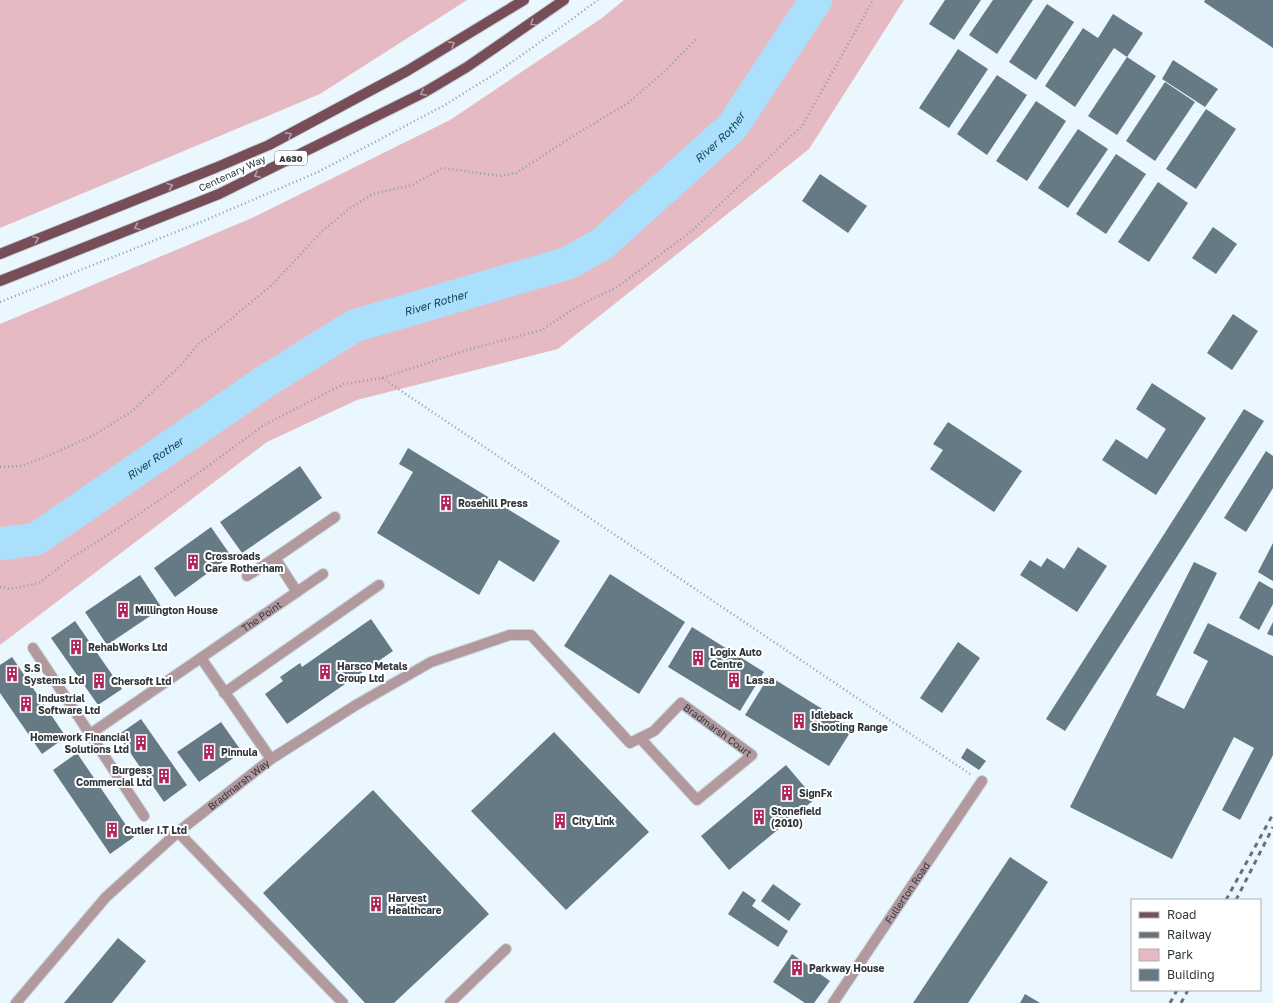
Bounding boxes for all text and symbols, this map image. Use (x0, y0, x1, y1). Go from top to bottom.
one-way arrow (530, 18, 537, 25)
one-way arrow (448, 41, 455, 49)
one-way arrow (420, 88, 428, 96)
water label: River Rother (691, 108, 748, 165)
one-way arrow (285, 132, 292, 139)
road number: A630 (275, 151, 307, 165)
street label: Centenary Way (196, 152, 268, 194)
one-way arrow (253, 171, 261, 178)
one-way arrow (167, 183, 174, 191)
one-way arrow (134, 222, 142, 230)
one-way arrow (33, 236, 40, 244)
water label: River Rother (402, 286, 470, 318)
water label: River Rother (124, 433, 187, 482)
building icon: Rosehill Press (437, 494, 455, 512)
place label: Rosehill Press (458, 497, 528, 509)
place label: Crossroads Care Rotherham (205, 550, 283, 574)
building icon: Crossroads Care Rotherham (184, 553, 202, 571)
street label: The Point (239, 598, 284, 634)
building icon: Millington House (114, 601, 132, 619)
place label: Millington House (135, 604, 218, 616)
building icon: RehabWorks Ltd (67, 638, 85, 656)
place label: RehabWorks Ltd (88, 641, 168, 653)
place label: Logix Auto Centre (710, 646, 762, 670)
building icon: Logix Auto Centre (689, 649, 707, 667)
place label: Harsco Metals Group Ltd (337, 660, 408, 684)
place label: S.S Systems Ltd (24, 662, 84, 686)
building icon: Harsco Metals Group Ltd (316, 663, 334, 681)
building icon: S.S Systems Ltd (3, 665, 21, 683)
building icon: Lassa (725, 671, 743, 689)
building icon: Chersoft Ltd (90, 672, 108, 690)
place label: Lassa (746, 674, 775, 686)
place label: Chersoft Ltd (111, 675, 171, 687)
place label: Industrial Software Ltd (38, 692, 100, 716)
building icon: Industrial Software Ltd (17, 695, 35, 713)
street label: Bradmarsh Court (681, 701, 754, 759)
place label: Idleback Shooting Range (811, 709, 888, 733)
building icon: Idleback Shooting Range (790, 712, 808, 730)
place label: Homework Financial Solutions Ltd (30, 731, 130, 755)
building icon: Homework Financial Solutions Ltd (132, 734, 150, 752)
building icon: Pinnula (200, 743, 218, 761)
place label: Pinnula (221, 746, 258, 758)
street label: Bradmarsh Way (205, 756, 272, 812)
place label: Burgess Commercial Ltd (76, 764, 152, 788)
building icon: Burgess Commercial Ltd (155, 767, 173, 785)
building icon: SignFx (778, 784, 796, 802)
place label: SignFx (799, 787, 833, 799)
place label: Stonefield (2010) (771, 805, 821, 829)
building icon: Stonefield (2010) (750, 808, 768, 826)
building icon: City Link (551, 812, 569, 830)
place label: City Link (572, 815, 615, 827)
building icon: Cutler I.T Ltd (103, 821, 121, 839)
place label: Cutler I.T Ltd (124, 824, 187, 836)
street label: Fullerton Road (882, 860, 932, 926)
place label: Harvest Healthcare (388, 892, 442, 916)
building icon: Harvest Healthcare (367, 895, 385, 913)
legend (1131, 899, 1261, 991)
text: Road (1167, 907, 1196, 922)
text: Railway (1167, 927, 1212, 942)
text: Park (1167, 947, 1193, 962)
building icon: Parkway House (788, 959, 806, 977)
place label: Parkway House (809, 962, 884, 974)
text: Building (1167, 967, 1215, 982)

